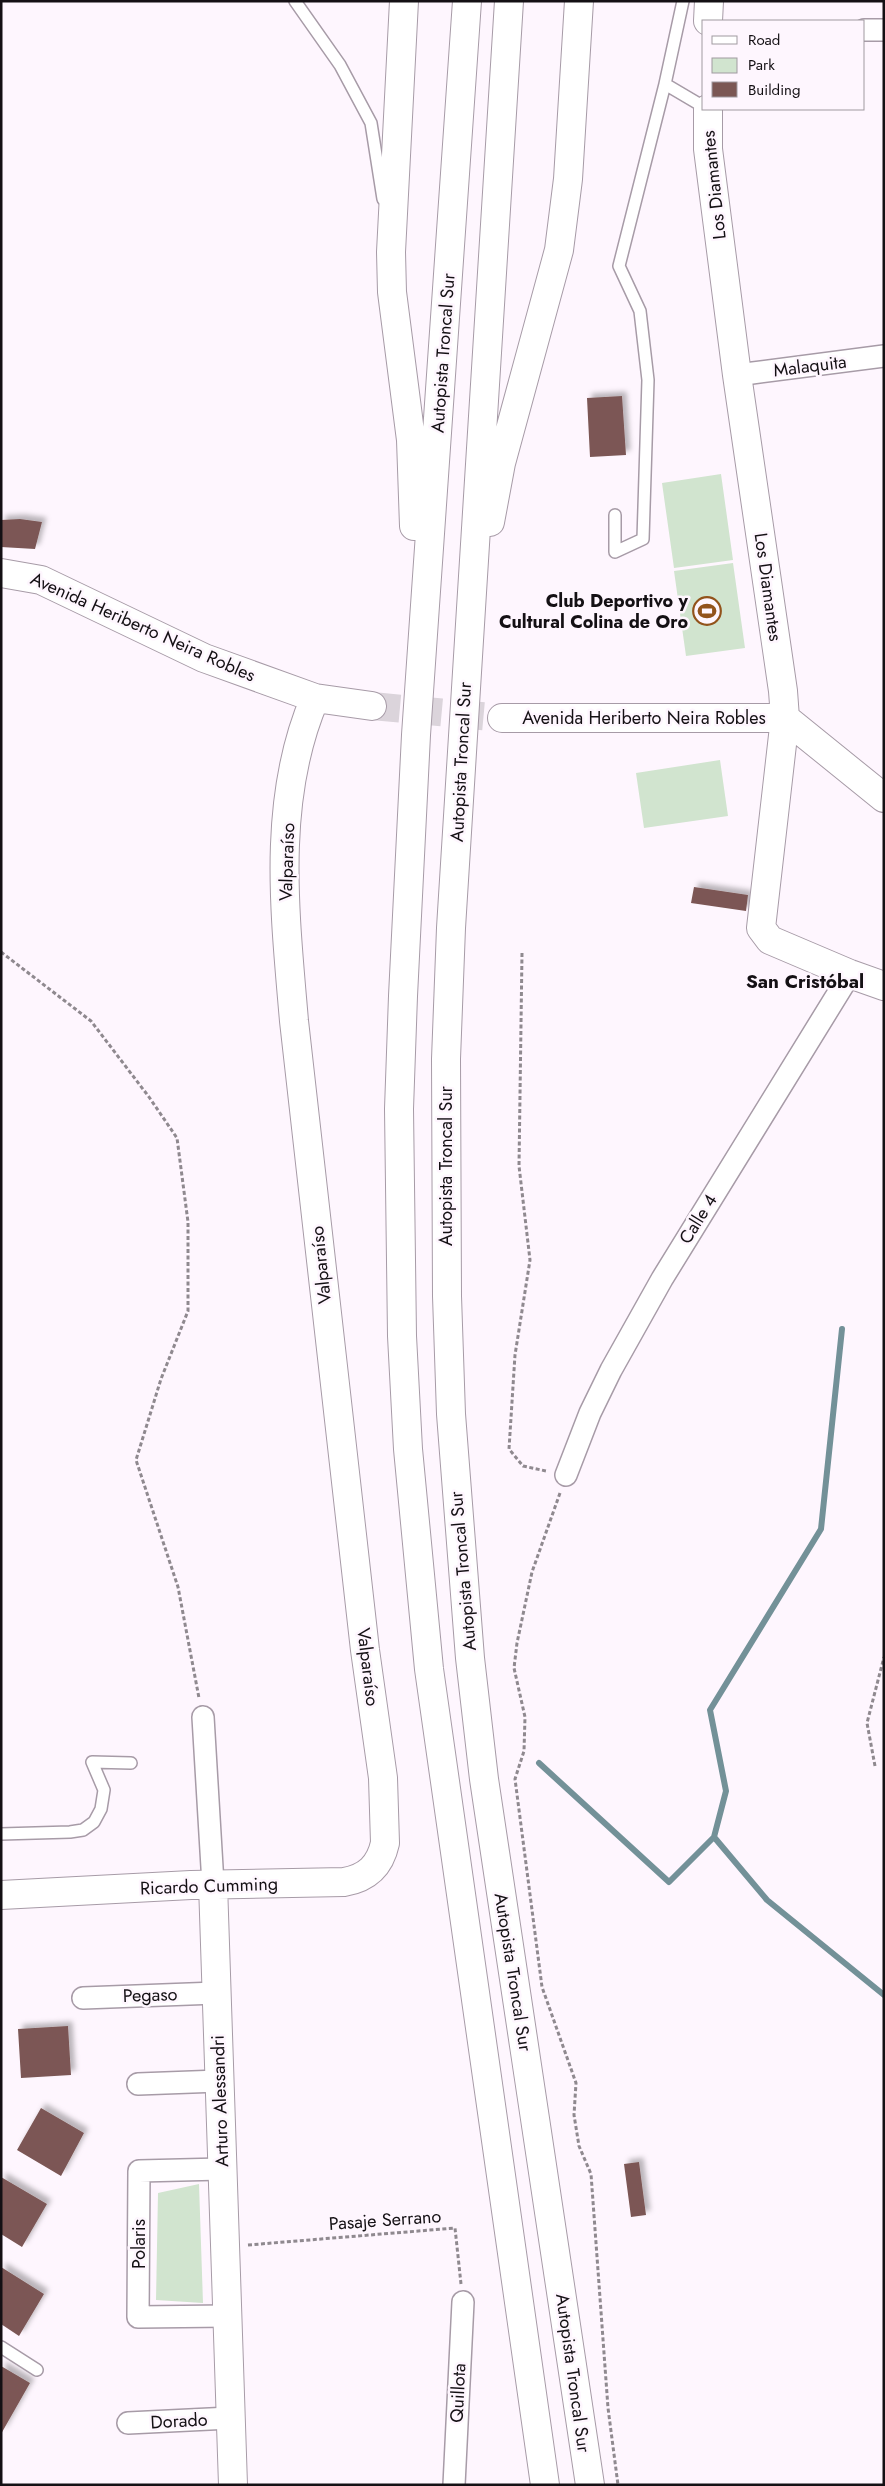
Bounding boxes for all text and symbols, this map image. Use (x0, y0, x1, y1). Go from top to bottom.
legend (702, 20, 865, 110)
text: Road (748, 29, 780, 51)
text: Park (748, 54, 775, 76)
text: Building (748, 79, 800, 101)
street label: Los Diamantes (695, 129, 733, 241)
street label: Autopista Troncal Sur (424, 271, 462, 434)
street label: Malaquita (772, 349, 848, 383)
street label: Los Diamantes (748, 531, 788, 643)
street label: Avenida Heriberto Neira Robles (26, 566, 260, 688)
place label: Club Deportivo y Cultural Colina de Oro (499, 588, 689, 635)
sports icon: Club Deportivo y Cultural Colina de Oro (692, 596, 722, 626)
street label: Autopista Troncal Sur (444, 681, 478, 843)
street label: Avenida Heriberto Neira Robles (522, 705, 766, 731)
street label: Valparaíso (273, 822, 301, 902)
district label: San Cristóbal (746, 968, 864, 995)
street label: Autopista Troncal Sur (433, 1085, 459, 1246)
street label: Calle 4 (673, 1189, 723, 1249)
street label: Valparaíso (304, 1224, 338, 1305)
street label: Autopista Troncal Sur (443, 1489, 483, 1652)
street label: Valparaíso (350, 1627, 386, 1708)
street label: Ricardo Cumming (140, 1871, 278, 1901)
street label: Autopista Troncal Sur (488, 1891, 538, 2054)
street label: Pegaso (122, 1981, 178, 2009)
street label: Arturo Alessandri (205, 2035, 235, 2167)
street label: Pasaje Serrano (328, 2203, 442, 2237)
street label: Polaris (126, 2219, 152, 2269)
street label: Autopista Troncal Sur (549, 2292, 597, 2455)
street label: Quillota (443, 2363, 473, 2423)
street label: Dorado (150, 2407, 208, 2435)

